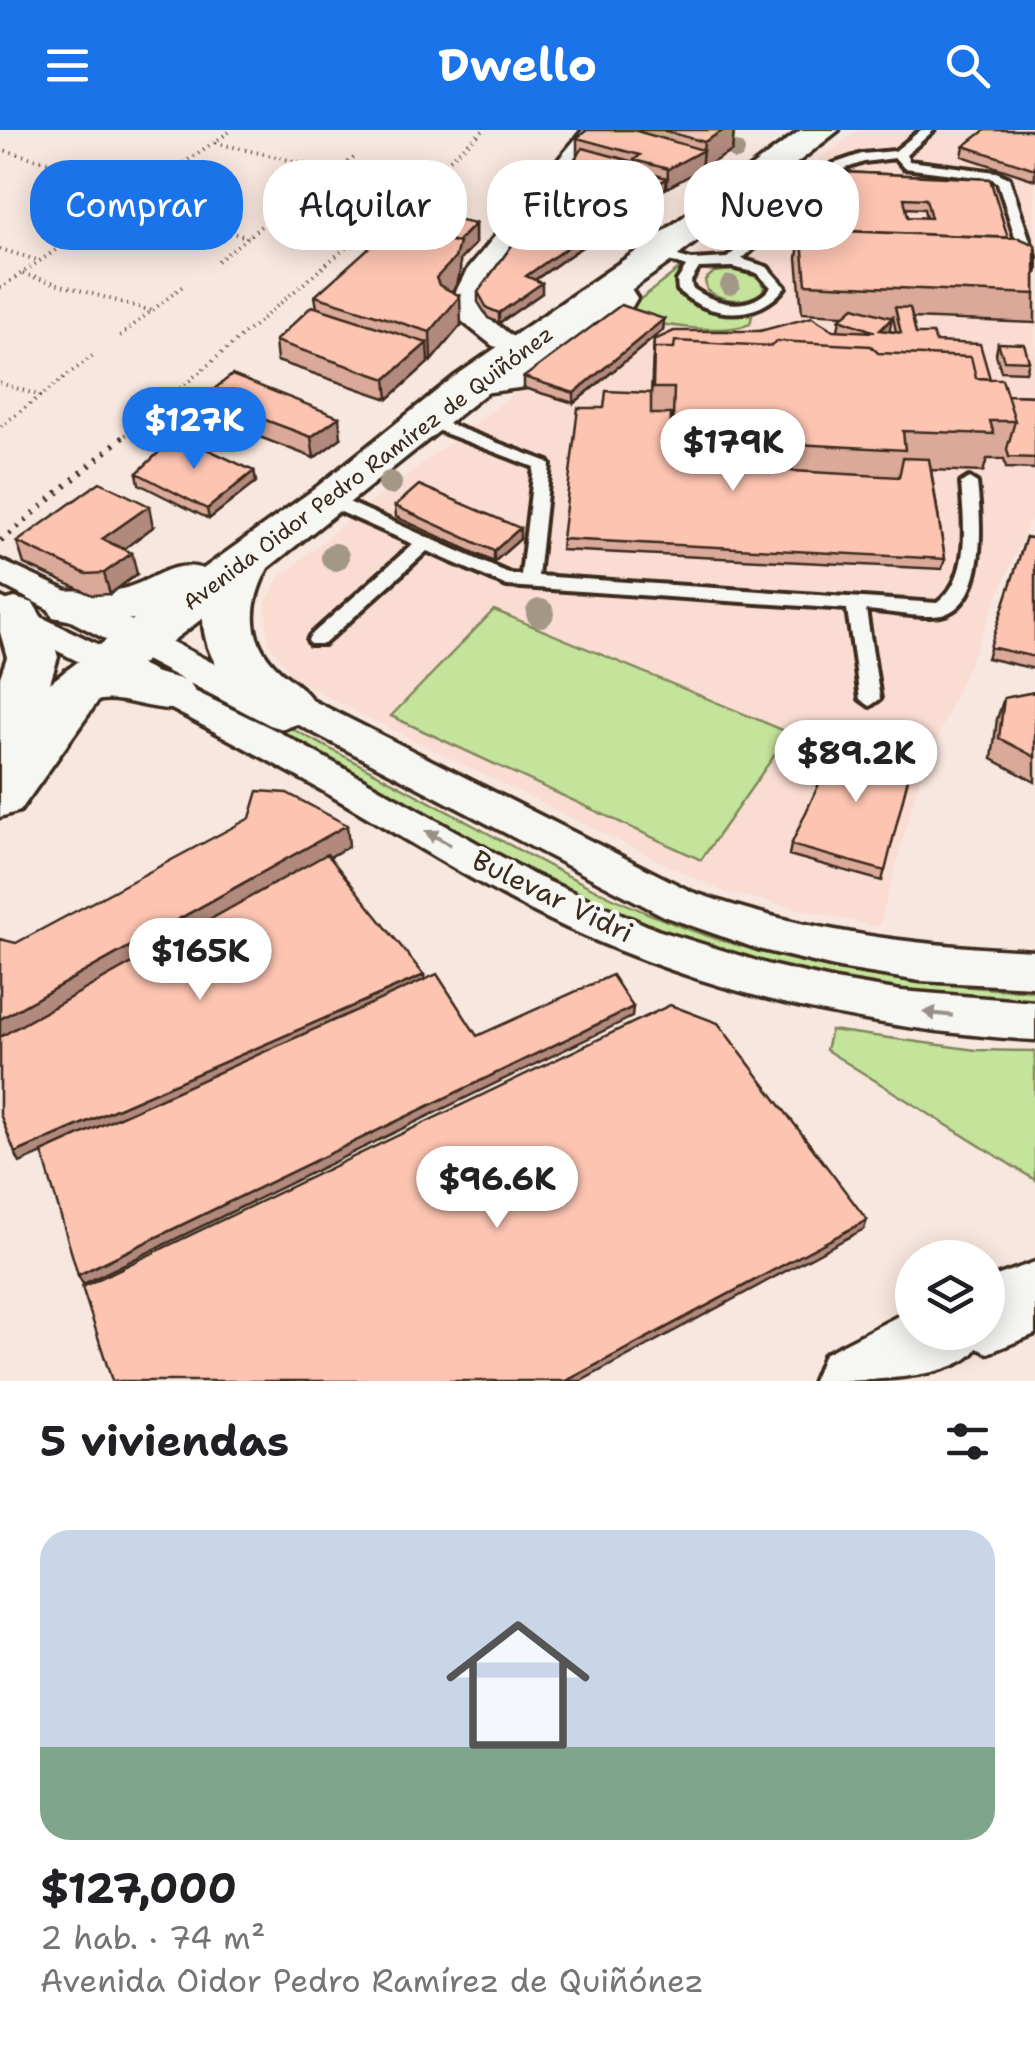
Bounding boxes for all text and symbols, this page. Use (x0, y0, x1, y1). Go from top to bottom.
text: Dwello (438, 35, 597, 95)
icon: menu (40, 38, 95, 93)
icon: search (940, 38, 995, 93)
chip: Comprar (30, 160, 243, 250)
chip: Alquilar (263, 160, 467, 250)
chip: Filtros (487, 160, 664, 250)
chip: Nuevo (684, 160, 859, 250)
street label: Avenida Oidor Pedro Ramírez de Quiñónez (177, 319, 559, 617)
pin: $127K (124, 387, 264, 472)
text: $127K (144, 398, 244, 441)
pin: $179K (663, 409, 803, 494)
text: $179K (682, 420, 784, 463)
pin: $89.2K (775, 720, 937, 805)
text: $89.2K (796, 731, 916, 774)
one-way arrow (423, 830, 452, 847)
street label: Bulevar Vidri (466, 841, 640, 951)
pin: $165K (130, 918, 270, 1003)
text: $165K (151, 929, 249, 972)
one-way arrow (921, 1005, 953, 1021)
pin: $96.6K (416, 1146, 578, 1231)
text: $96.6K (438, 1157, 556, 1200)
map controls (895, 1240, 1005, 1350)
button: layers (895, 1240, 1005, 1350)
text: 5 viviendas (40, 1413, 289, 1469)
icon: filters (940, 1414, 995, 1469)
icon: home (428, 1595, 608, 1775)
text: $127,000 (40, 1860, 237, 1916)
text: 2 hab. · 74 m² (40, 1916, 265, 1959)
text: Avenida Oidor Pedro Ramírez de Quiñónez (40, 1959, 704, 2002)

